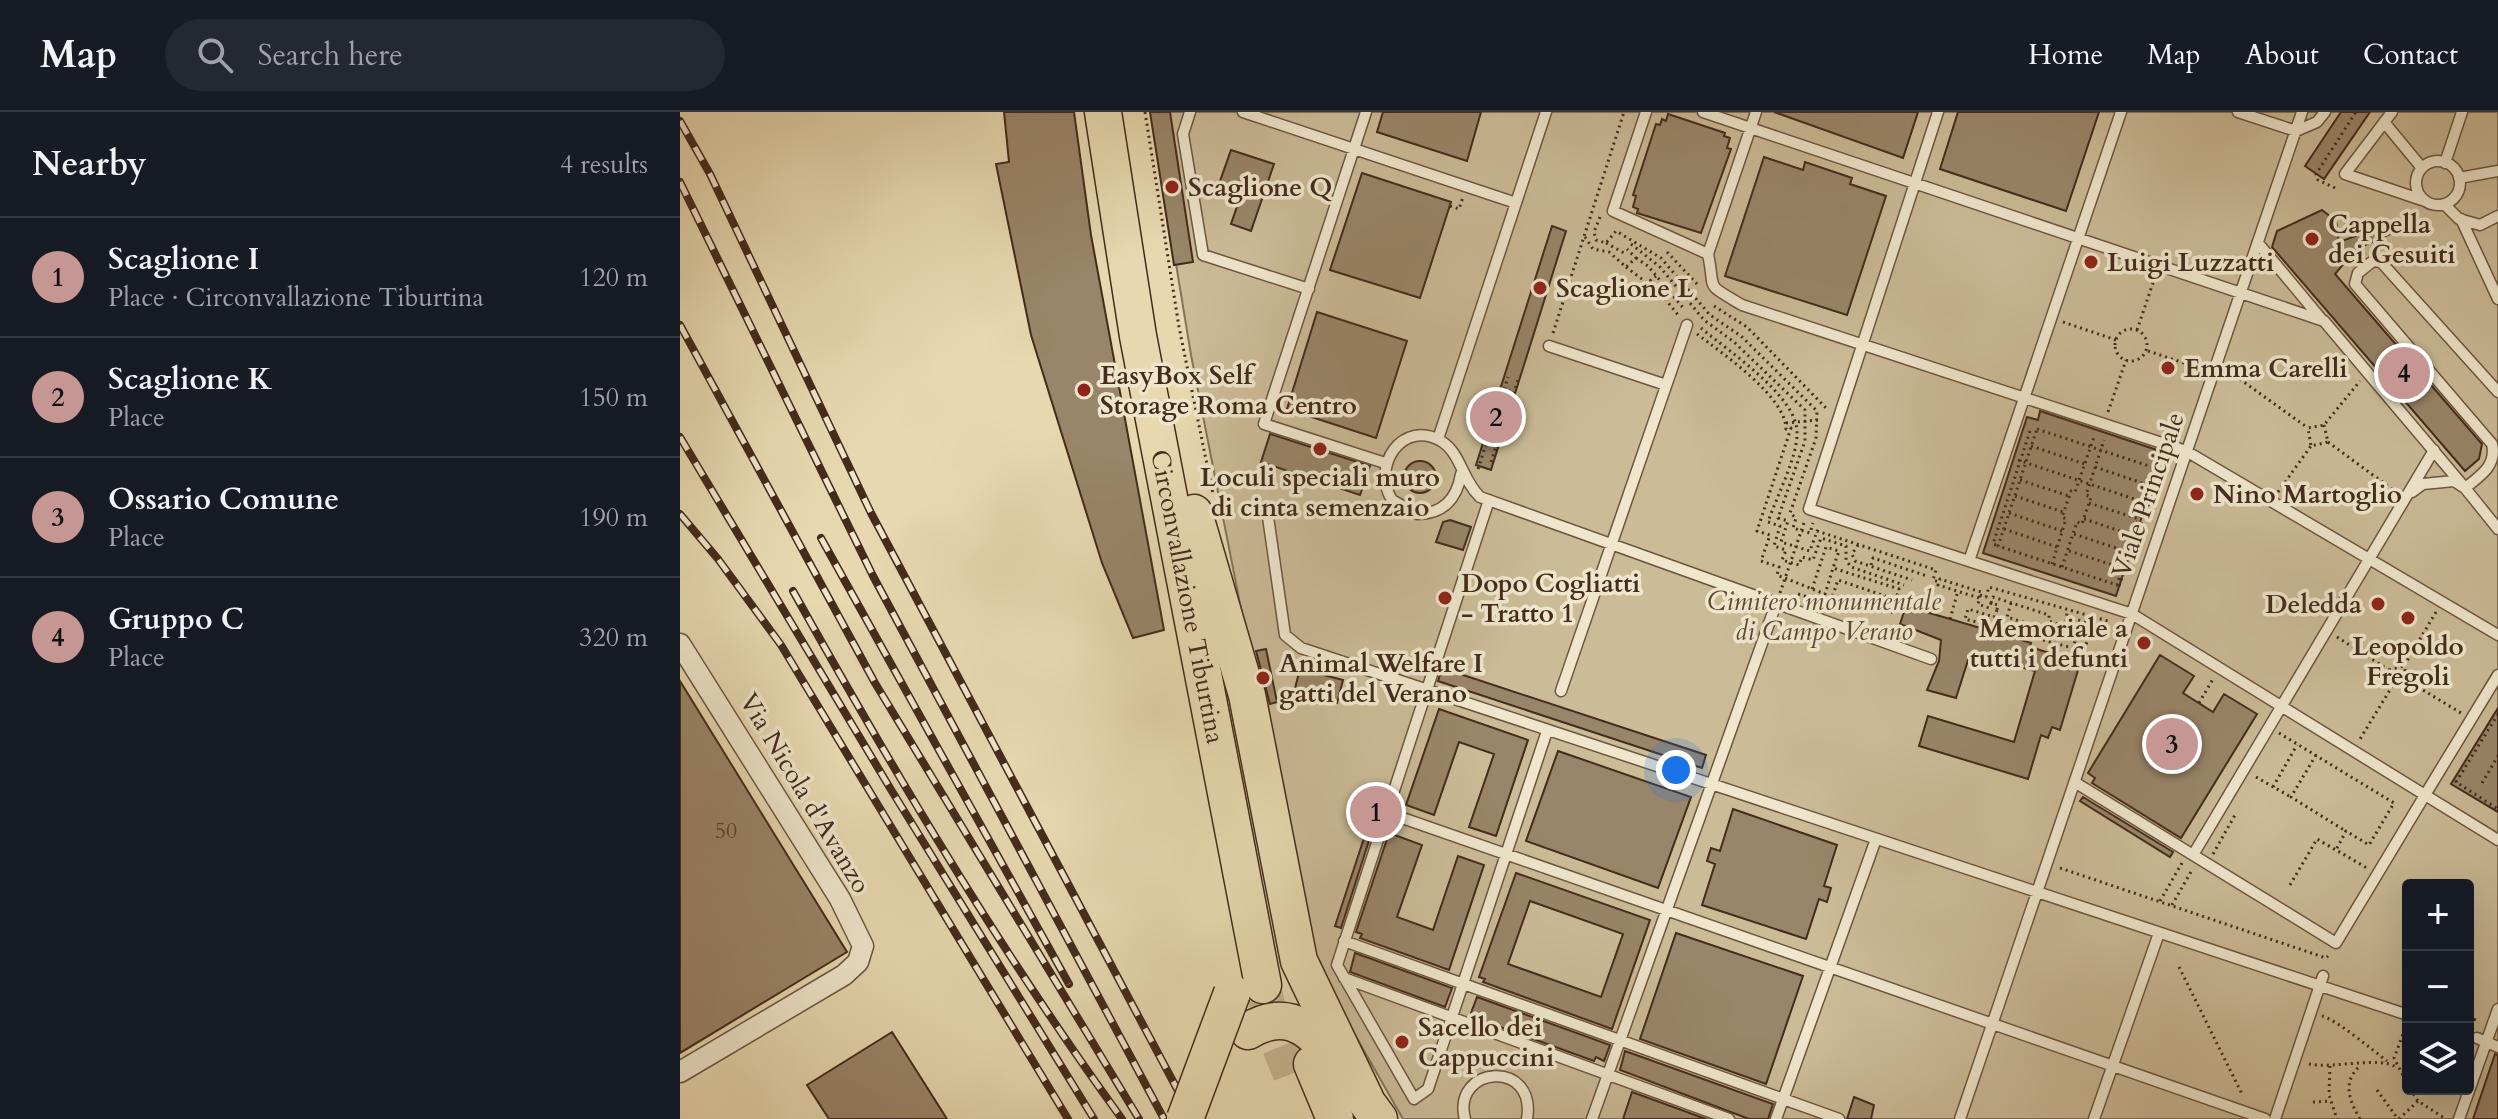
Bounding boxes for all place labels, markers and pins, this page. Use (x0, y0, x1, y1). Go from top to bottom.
place label: Scaglione Q (1188, 170, 1332, 205)
marker: Scaglione Q (1163, 178, 1181, 196)
place label: Cappella dei Gesuiti (2328, 207, 2456, 272)
marker: Cappella dei Gesuiti (2303, 230, 2321, 248)
place label: Luigi Luzzatti (2107, 245, 2274, 280)
marker: Luigi Luzzatti (2082, 253, 2100, 271)
place label: Scaglione L (1556, 271, 1694, 306)
marker: Scaglione L (1531, 279, 1549, 297)
pin: 4 (2378, 343, 2430, 403)
place label: Emma Carelli (2184, 351, 2348, 386)
place label: EasyBox Self Storage Roma Centro (1100, 358, 1357, 423)
marker: Emma Carelli (2159, 359, 2177, 377)
marker: EasyBox Self Storage Roma Centro (1075, 381, 1093, 399)
pin: 2 (1470, 387, 1522, 447)
marker: Loculi speciali muro di cinta semenzaio (1311, 440, 1329, 458)
place label: Loculi speciali muro di cinta semenzaio (1200, 460, 1440, 525)
place label: Nino Martoglio (2213, 477, 2402, 512)
marker: Nino Martoglio (2188, 485, 2206, 503)
place label: Dopo Cogliatti - Tratto 1 (1461, 566, 1640, 631)
place label: Deledda (2265, 587, 2362, 622)
marker: Dopo Cogliatti - Tratto 1 (1436, 589, 1454, 607)
marker: Deledda (2369, 595, 2387, 613)
marker: Leopoldo Fregoli (2399, 609, 2417, 627)
place label: Memoriale a tutti i defunti (1970, 611, 2128, 676)
place label: Leopoldo Fregoli (2352, 629, 2464, 694)
marker: Memoriale a tutti i defunti (2135, 634, 2153, 652)
place label: Animal Welfare I gatti del Verano (1279, 646, 1483, 711)
marker: Animal Welfare I gatti del Verano (1254, 669, 1272, 687)
pin: 3 (2146, 714, 2198, 774)
pin: 1 (1350, 782, 1402, 842)
place label: Sacello dei Cappuccini (1418, 1010, 1554, 1075)
marker: Sacello dei Cappuccini (1393, 1033, 1411, 1051)

